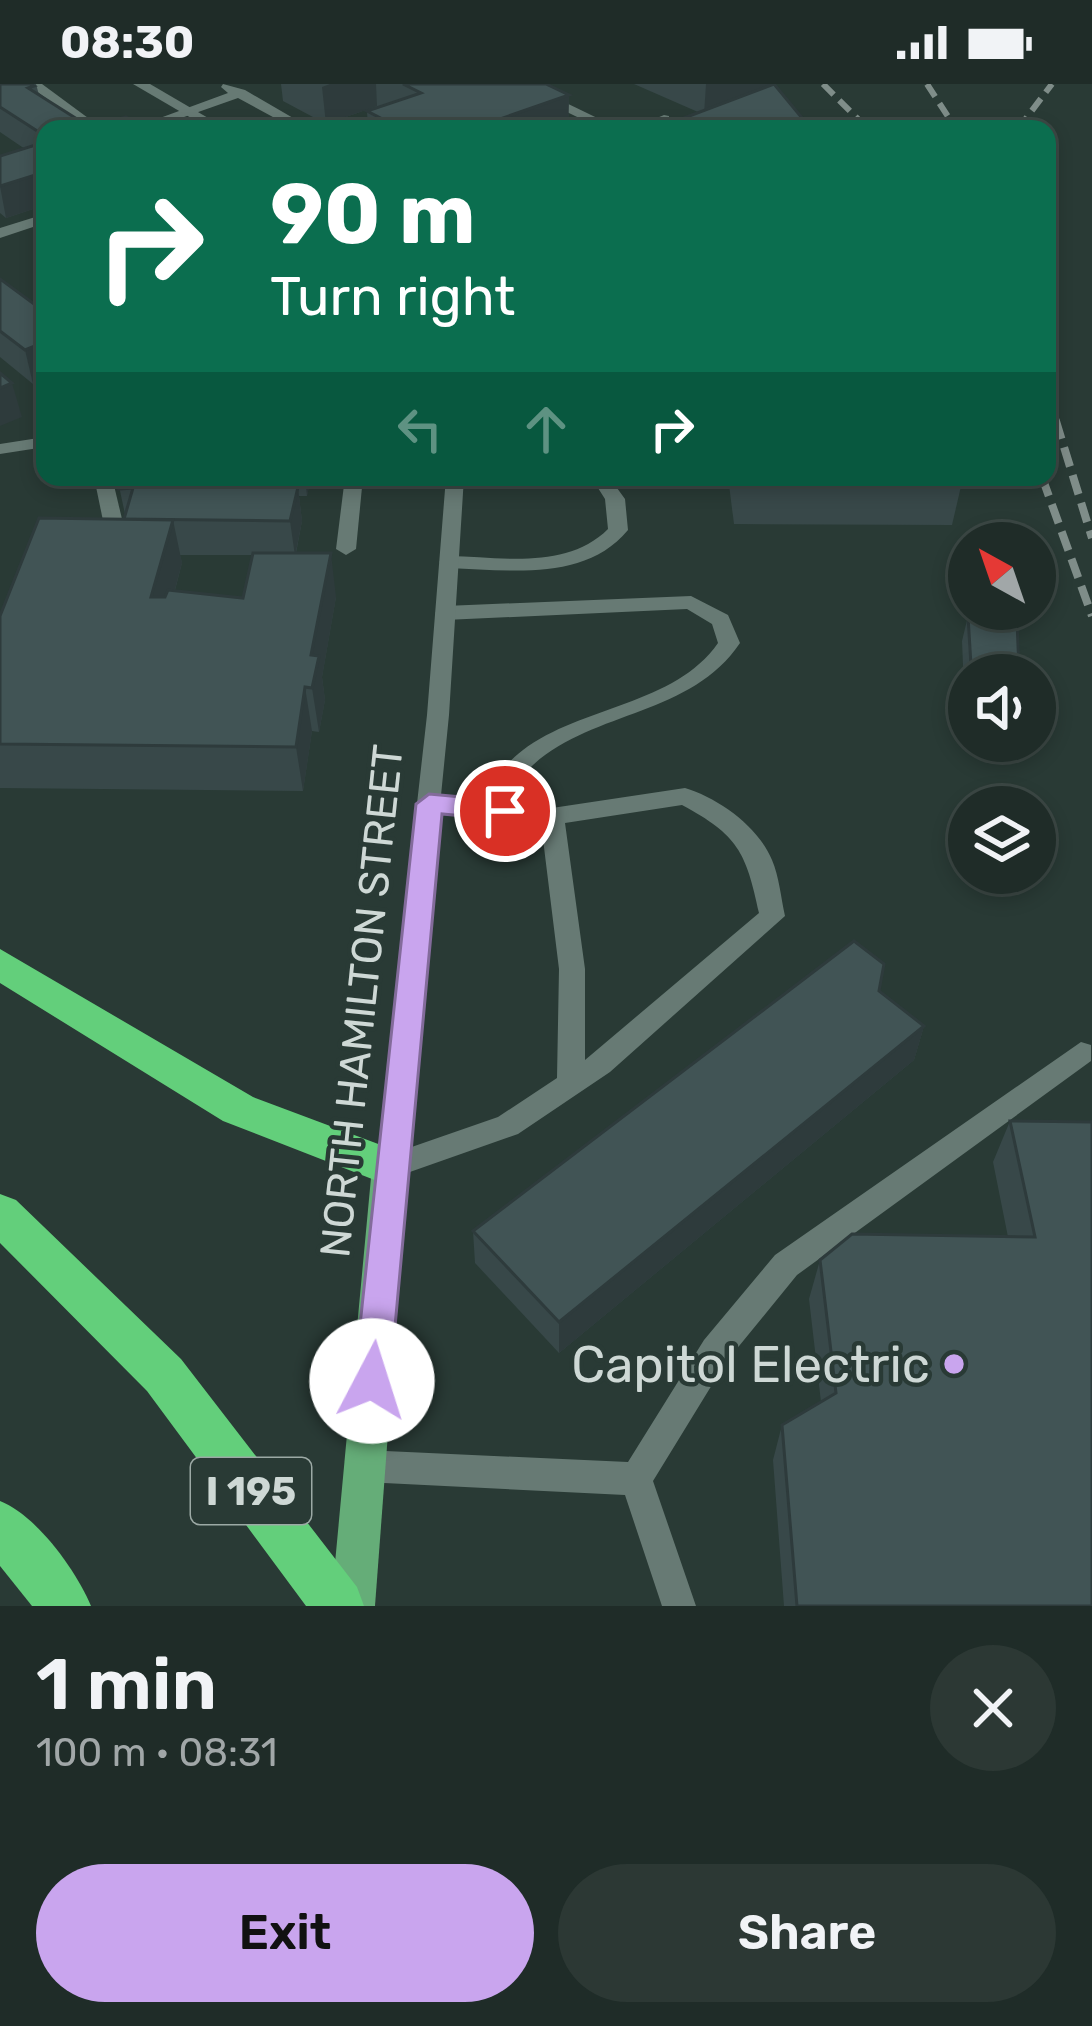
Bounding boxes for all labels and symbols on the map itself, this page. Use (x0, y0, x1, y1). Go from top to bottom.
north arrow (948, 522, 1056, 630)
street label: NORTH HAMILTON STREET (310, 742, 414, 1260)
pin (454, 760, 556, 862)
position arrow (309, 1318, 435, 1444)
place label: Capitol Electric (571, 1334, 930, 1395)
marker: Capitol Electric (941, 1351, 967, 1377)
road number: I 195 (191, 1458, 311, 1524)

